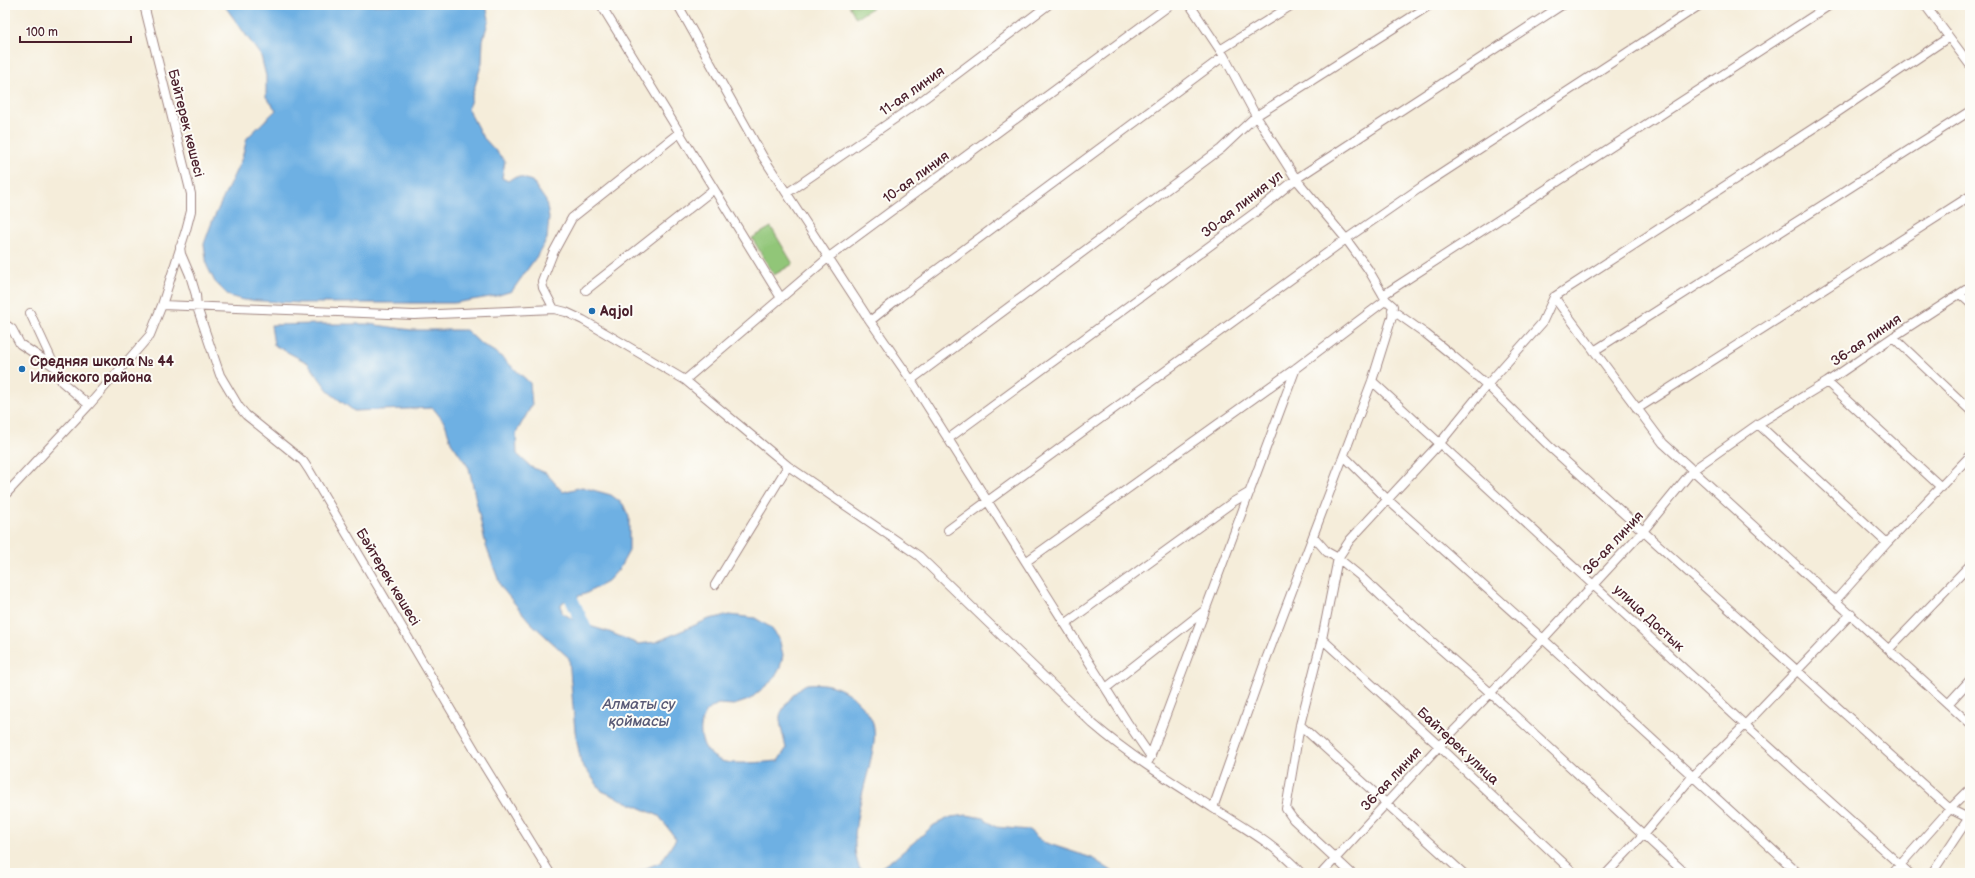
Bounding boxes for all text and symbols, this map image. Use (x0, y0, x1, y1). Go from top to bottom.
scale bar (20, 18, 131, 44)
text: 100 m (26, 25, 58, 40)
street label: 11-ая линия (876, 62, 948, 119)
street label: Бәйтерек көшесі (164, 67, 208, 179)
street label: 10-ая линия (880, 147, 953, 207)
street label: 30-ая линия ул (1198, 167, 1286, 241)
place label: Aqjol (599, 303, 633, 320)
marker: Aqjol (587, 306, 597, 316)
street label: 36-ая линия (1828, 310, 1905, 370)
place label: Средняя школа № 44 Илийского района (30, 353, 175, 386)
marker: Средняя школа № 44 Илийского района (17, 364, 27, 374)
street label: 36-ая линия (1579, 507, 1647, 579)
street label: Бәйтерек көшесі (352, 525, 424, 629)
street label: улица Достык (1610, 581, 1688, 655)
water label: Алматы су қоймасы (602, 695, 676, 731)
street label: Байтерек улица (1413, 704, 1503, 789)
street label: 36-ая линия (1357, 743, 1425, 815)

